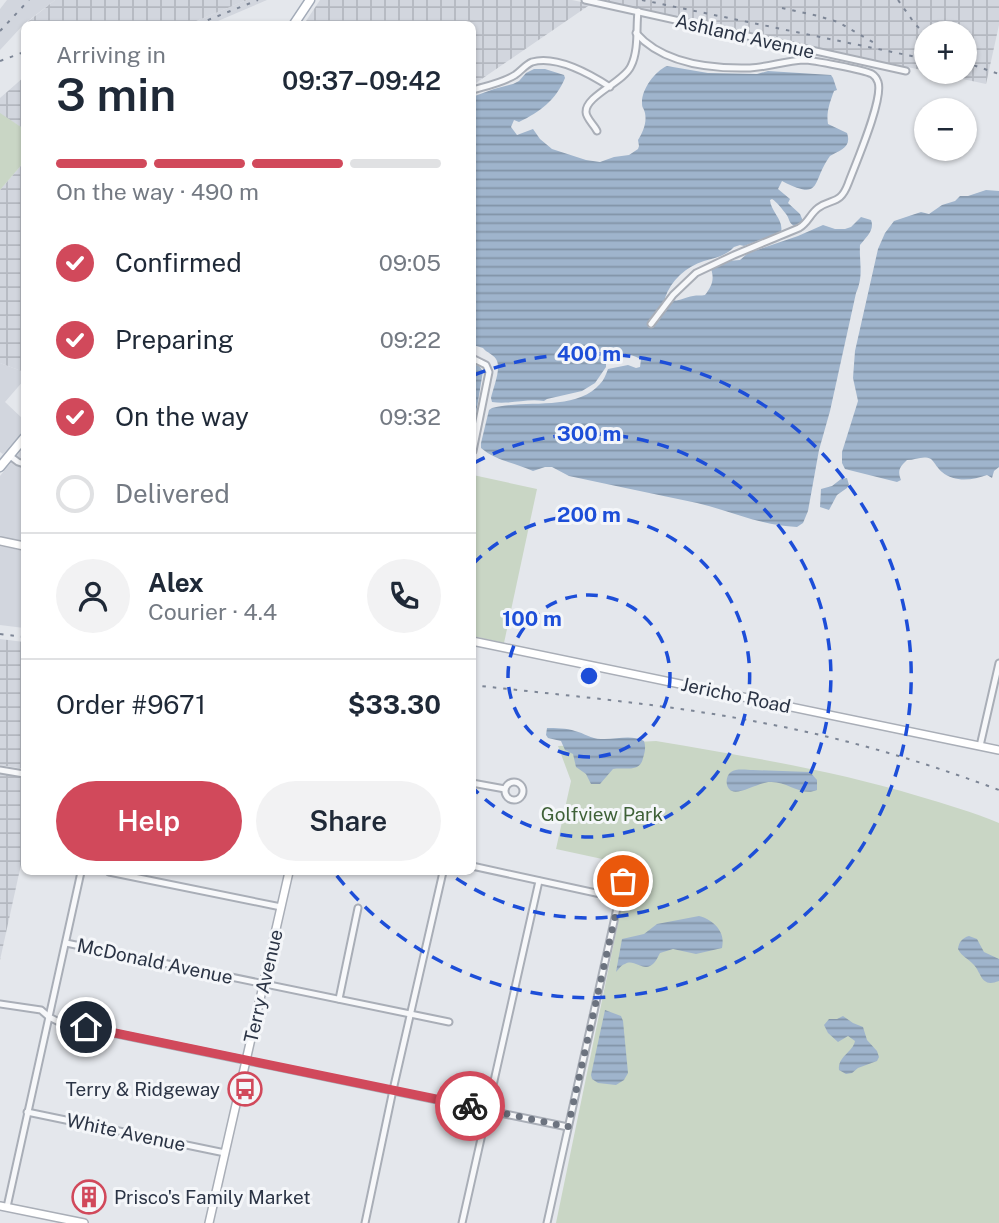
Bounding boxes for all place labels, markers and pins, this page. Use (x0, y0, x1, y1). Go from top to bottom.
centre of rings (577, 664, 601, 688)
pin (593, 851, 653, 911)
pin (56, 997, 116, 1057)
bus stop icon: Terry & Ridgeway (226, 1070, 264, 1108)
place label: Terry & Ridgeway (66, 1078, 220, 1100)
building icon: Prisco's Family Market (70, 1178, 108, 1216)
place label: Prisco's Family Market (114, 1186, 311, 1208)

